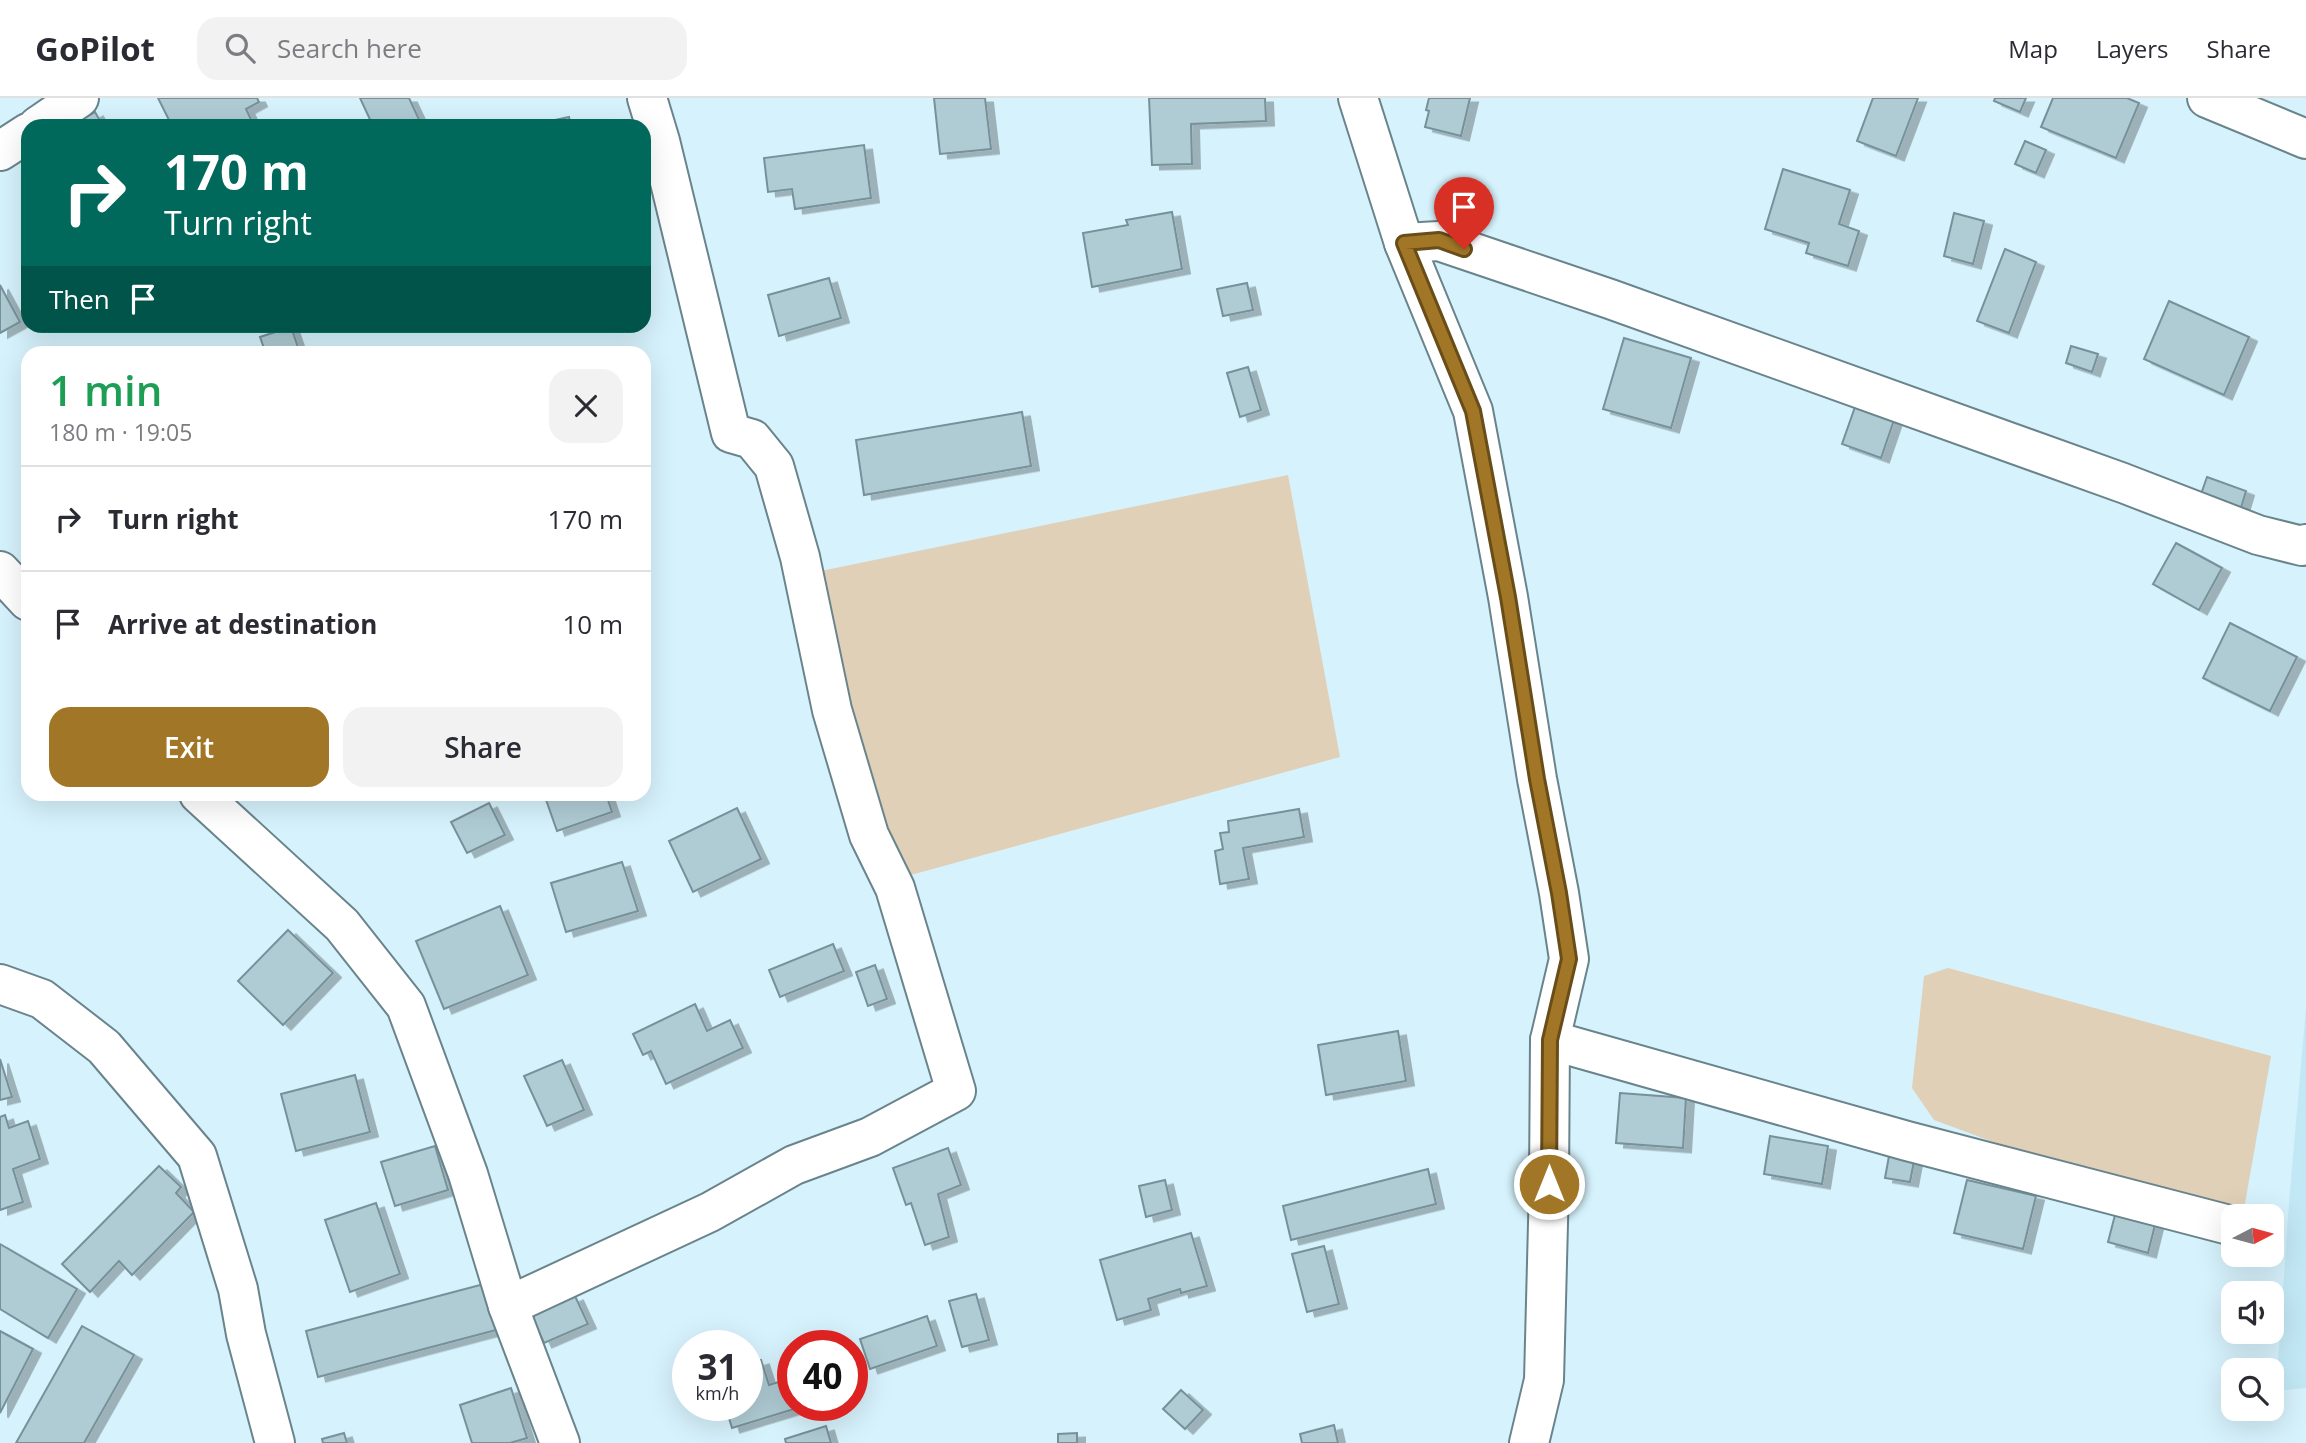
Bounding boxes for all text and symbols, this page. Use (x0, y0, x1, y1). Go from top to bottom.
search box (197, 17, 687, 80)
text: GoPilot (35, 26, 155, 71)
icon: search (221, 29, 259, 67)
text: Search here (277, 30, 422, 66)
text: Map (2008, 32, 2058, 65)
text: Layers (2096, 32, 2169, 65)
text: Share (2207, 32, 2271, 65)
text: 170 m (164, 138, 309, 204)
icon: right (49, 147, 140, 238)
pin (1434, 177, 1494, 249)
icon: arrive (1445, 188, 1483, 226)
text: Turn right (164, 201, 312, 244)
icon: arrive (124, 280, 162, 318)
text: Then (49, 281, 110, 317)
text: 1 min (49, 361, 162, 418)
button: close (549, 369, 623, 443)
text: 180 m · 19:05 (49, 416, 192, 448)
icon: right (49, 500, 87, 538)
text: Turn right (108, 501, 239, 537)
text: 170 m (548, 501, 623, 537)
icon: arrive (49, 605, 87, 643)
text: Arrive at destination (108, 606, 377, 642)
text: 10 m (562, 606, 623, 642)
button: Exit (49, 707, 329, 787)
button: Share (343, 707, 623, 787)
position arrow (1512, 1147, 1586, 1221)
north arrow (2221, 1204, 2284, 1267)
map controls (2221, 1204, 2284, 1421)
button: sound (2221, 1281, 2284, 1344)
speed limit sign: 40 (777, 1330, 868, 1421)
text: 31 (697, 1343, 738, 1390)
button: search (2221, 1358, 2284, 1421)
text: km/h (696, 1381, 739, 1405)

